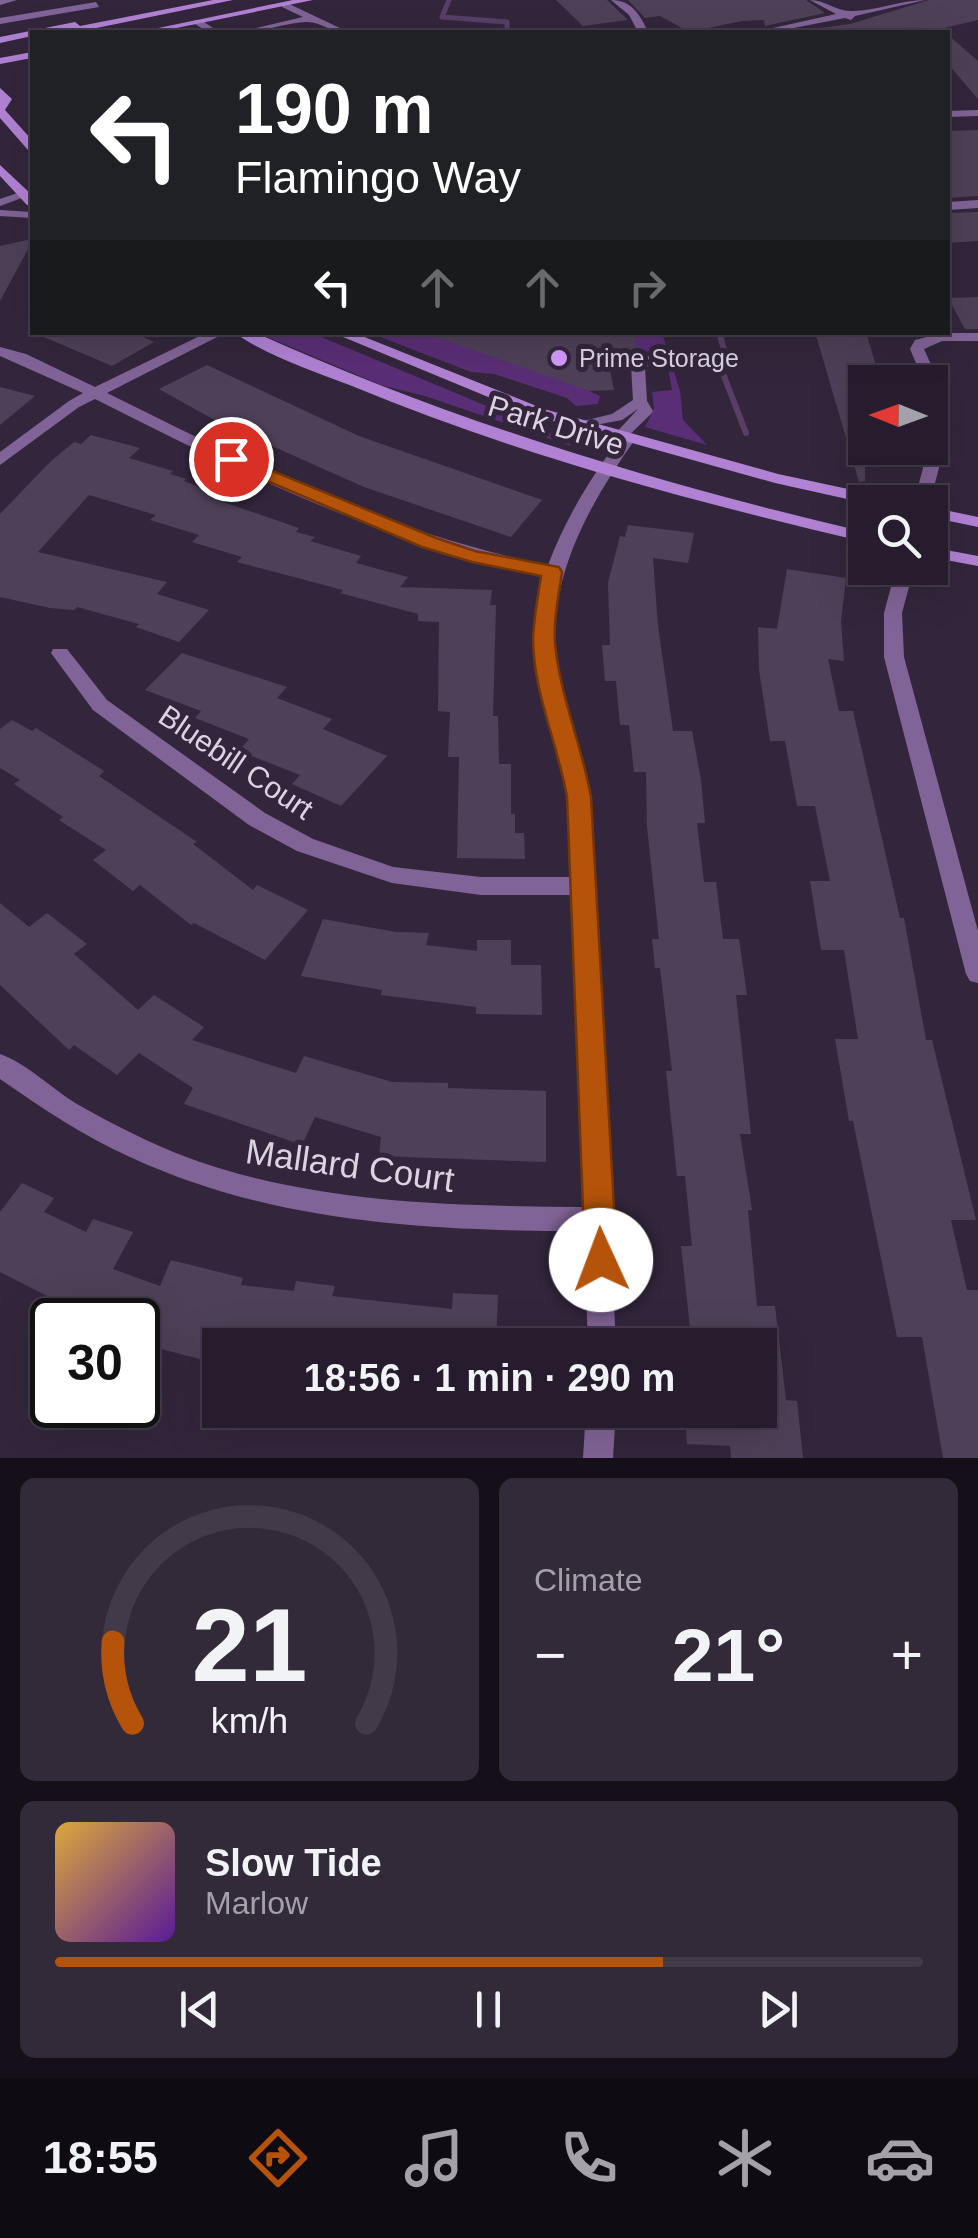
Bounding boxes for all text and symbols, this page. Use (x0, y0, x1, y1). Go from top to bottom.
icon: left (70, 70, 200, 200)
text: 190 m (235, 70, 433, 148)
text: Flamingo Way (235, 152, 521, 203)
icon: left (305, 260, 360, 315)
icon: ahead (410, 260, 465, 315)
icon: ahead (515, 260, 570, 315)
icon: right (620, 260, 675, 315)
place label: Prime Storage (579, 344, 739, 372)
marker: Prime Storage (548, 347, 570, 369)
north arrow (848, 365, 948, 465)
map controls (848, 365, 948, 585)
street label: Park Drive (484, 389, 628, 461)
pin (189, 417, 274, 502)
icon: arrive (204, 432, 259, 487)
button: search (848, 485, 948, 585)
street label: Bluebill Court (153, 698, 320, 826)
street label: Mallard Court (243, 1131, 457, 1199)
position arrow (549, 1208, 653, 1312)
speed limit sign: 30 (30, 1298, 160, 1428)
text: 18:56 · 1 min · 290 m (304, 1357, 675, 1399)
text: Climate (534, 1562, 642, 1598)
text: 21 (192, 1587, 307, 1703)
text: 21° (672, 1613, 785, 1697)
text: − (534, 1624, 566, 1686)
text: + (891, 1624, 923, 1686)
text: km/h (211, 1701, 288, 1741)
text: Slow Tide (205, 1842, 382, 1884)
text: Marlow (205, 1885, 308, 1921)
icon: previous (172, 1982, 227, 2037)
icon: pause (461, 1982, 516, 2037)
icon: next (751, 1982, 806, 2037)
icon: directions (243, 2123, 313, 2193)
icon: music (399, 2123, 469, 2193)
icon: phone (554, 2123, 624, 2193)
icon: climate (710, 2123, 780, 2193)
icon: car (865, 2123, 935, 2193)
text: 18:55 (43, 2132, 158, 2183)

